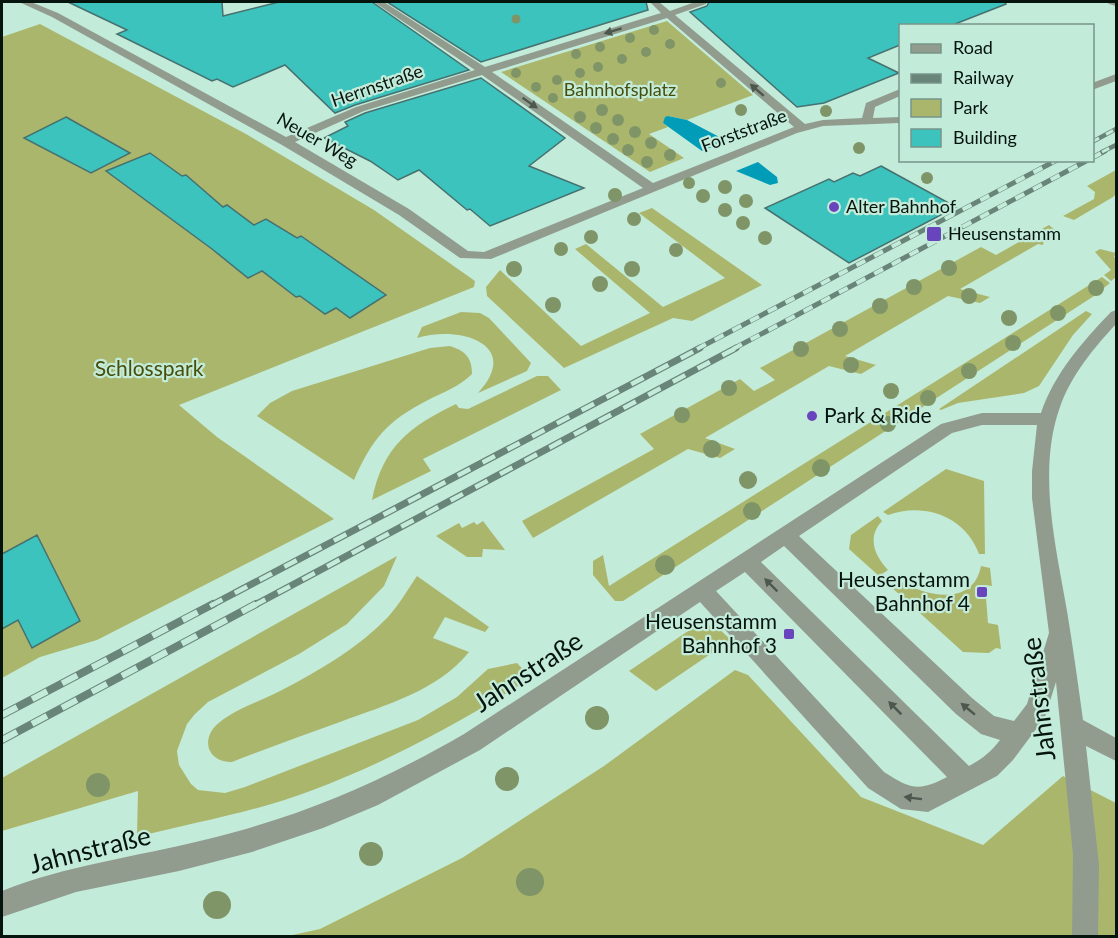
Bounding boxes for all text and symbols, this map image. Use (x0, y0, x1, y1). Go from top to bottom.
legend (899, 24, 1094, 162)
one-way arrow (604, 27, 622, 36)
text: Road (953, 36, 993, 58)
street label: Herrnstraße (328, 59, 425, 111)
text: Railway (953, 66, 1014, 88)
park label: Bahnhofsplatz (564, 78, 676, 100)
one-way arrow (749, 83, 765, 96)
text: Park (953, 96, 989, 118)
one-way arrow (522, 97, 538, 108)
street label: Forststraße (698, 104, 790, 156)
street label: Neuer Weg (273, 107, 362, 171)
text: Building (953, 126, 1017, 148)
place label: Alter Bahnhof (846, 195, 957, 217)
marker: Alter Bahnhof (827, 200, 841, 214)
place label: Heusenstamm (948, 222, 1061, 244)
marker: Heusenstamm (925, 225, 943, 243)
park label: Schlosspark (95, 355, 204, 380)
place label: Park & Ride (824, 402, 932, 427)
marker: Park & Ride (805, 409, 819, 423)
place label: Heusenstamm Bahnhof 4 (838, 566, 970, 615)
one-way arrow (764, 578, 778, 592)
marker: Heusenstamm Bahnhof 4 (975, 585, 989, 599)
place label: Heusenstamm Bahnhof 3 (645, 608, 777, 657)
street label: Jahnstraße (467, 624, 588, 718)
marker: Heusenstamm Bahnhof 3 (782, 627, 796, 641)
street label: Jahnstraße (1015, 636, 1061, 763)
one-way arrow (887, 701, 902, 715)
one-way arrow (961, 703, 976, 716)
one-way arrow (904, 794, 923, 803)
street label: Jahnstraße (26, 819, 154, 880)

